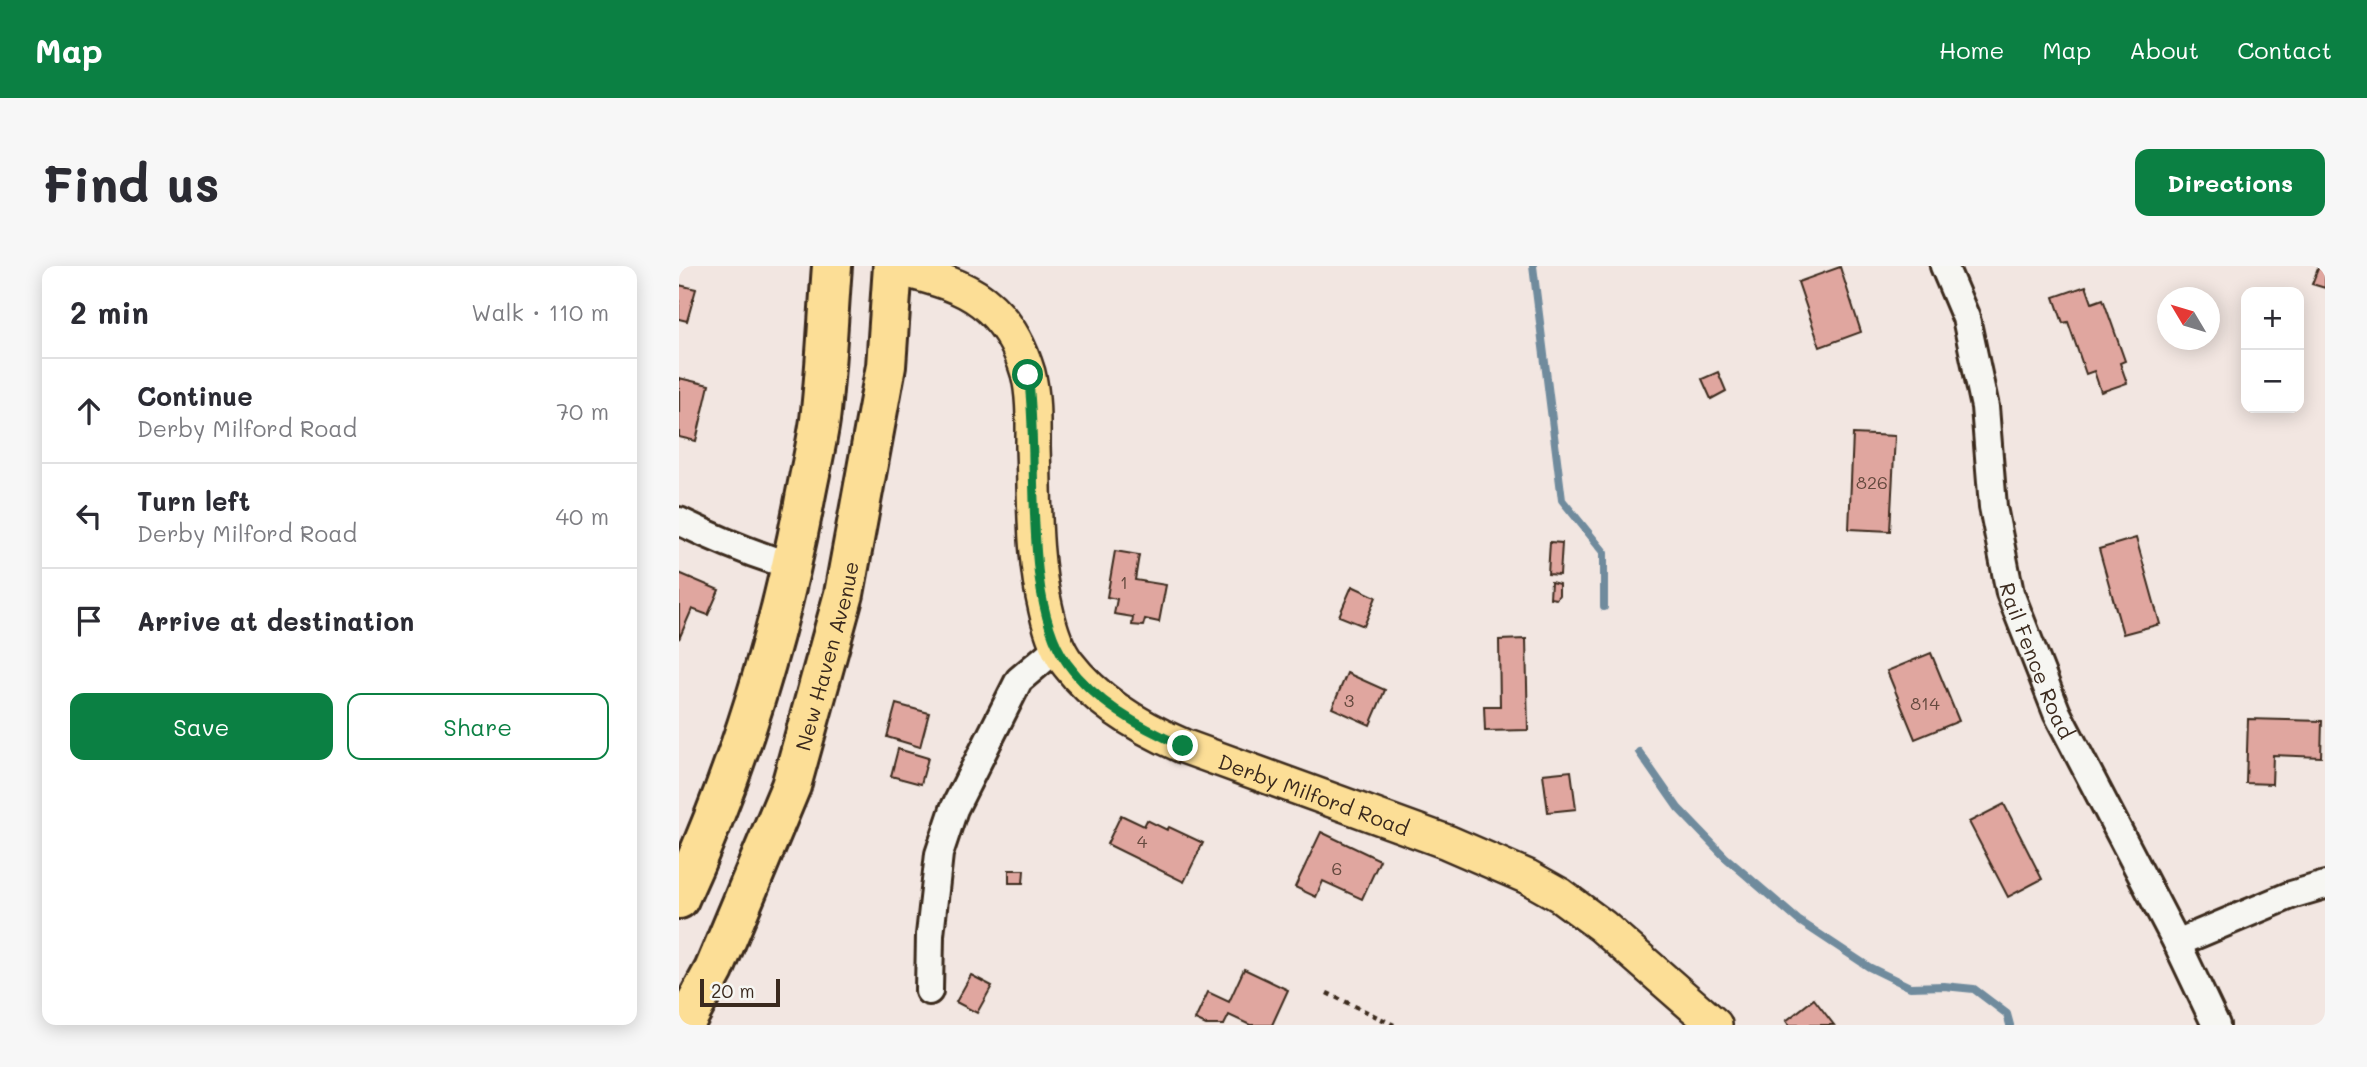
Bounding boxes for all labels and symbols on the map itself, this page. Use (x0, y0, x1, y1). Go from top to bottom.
north arrow (2157, 287, 2220, 350)
route start (1012, 359, 1043, 390)
house number: 826 (1856, 470, 1888, 494)
street label: New Haven Avenue (788, 559, 863, 753)
house number: 1 (1120, 570, 1128, 594)
street label: Rail Fence Road (1995, 580, 2081, 743)
house number: 3 (1344, 688, 1354, 712)
house number: 814 (1910, 691, 1940, 715)
route end (1167, 730, 1198, 761)
street label: Derby Milford Road (1215, 747, 1413, 841)
house number: 4 (1137, 829, 1148, 853)
house number: 6 (1332, 856, 1342, 880)
scale bar (700, 976, 781, 1008)

